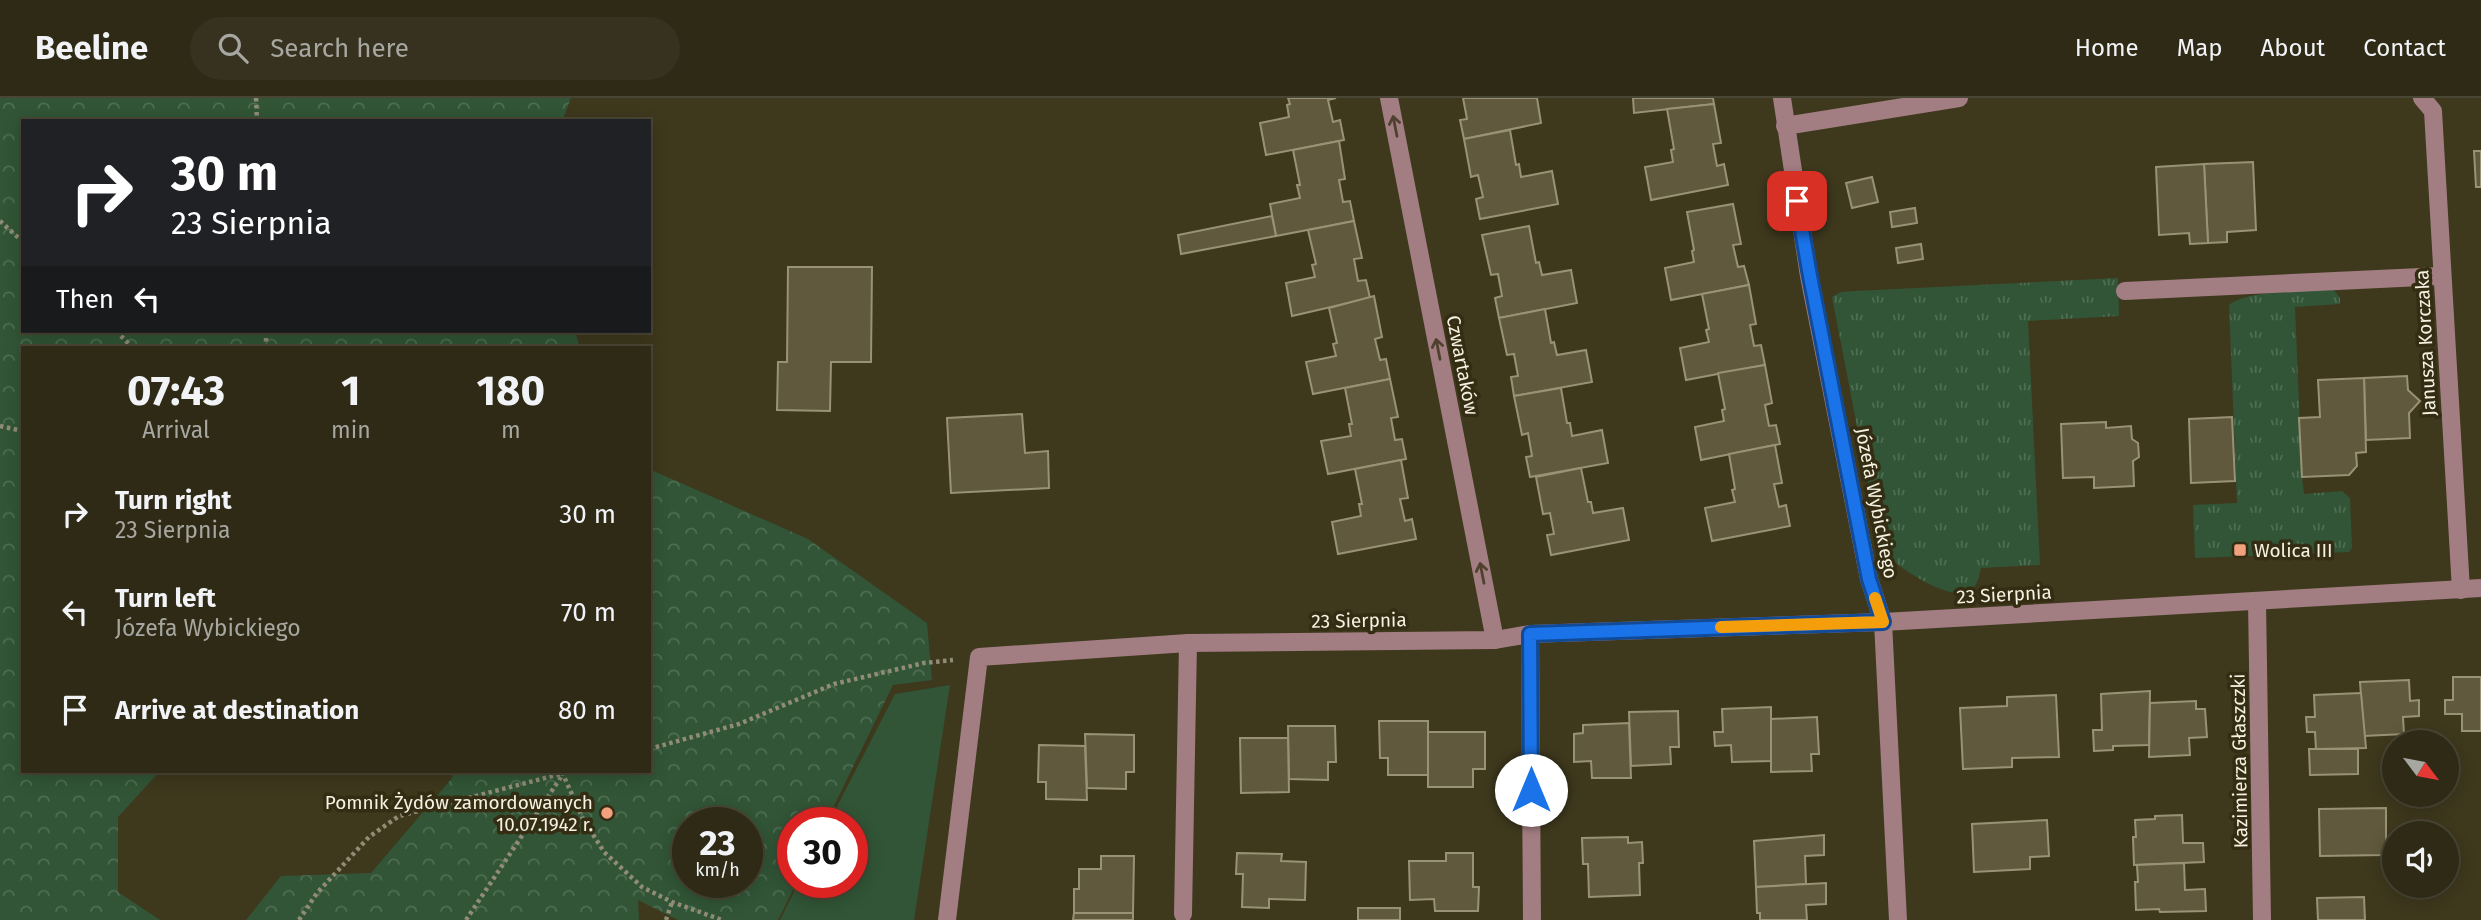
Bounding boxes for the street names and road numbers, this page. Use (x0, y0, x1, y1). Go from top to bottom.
street label: Janusza Korczaka (2410, 269, 2441, 417)
street label: Czwartaków (1442, 313, 1484, 417)
street label: Józefa Wybickiego (1851, 426, 1902, 581)
street label: 23 Sierpnia (1956, 581, 2052, 608)
street label: 23 Sierpnia (1311, 608, 1407, 633)
street label: Kazimierza Głaszczki (2226, 673, 2253, 849)

